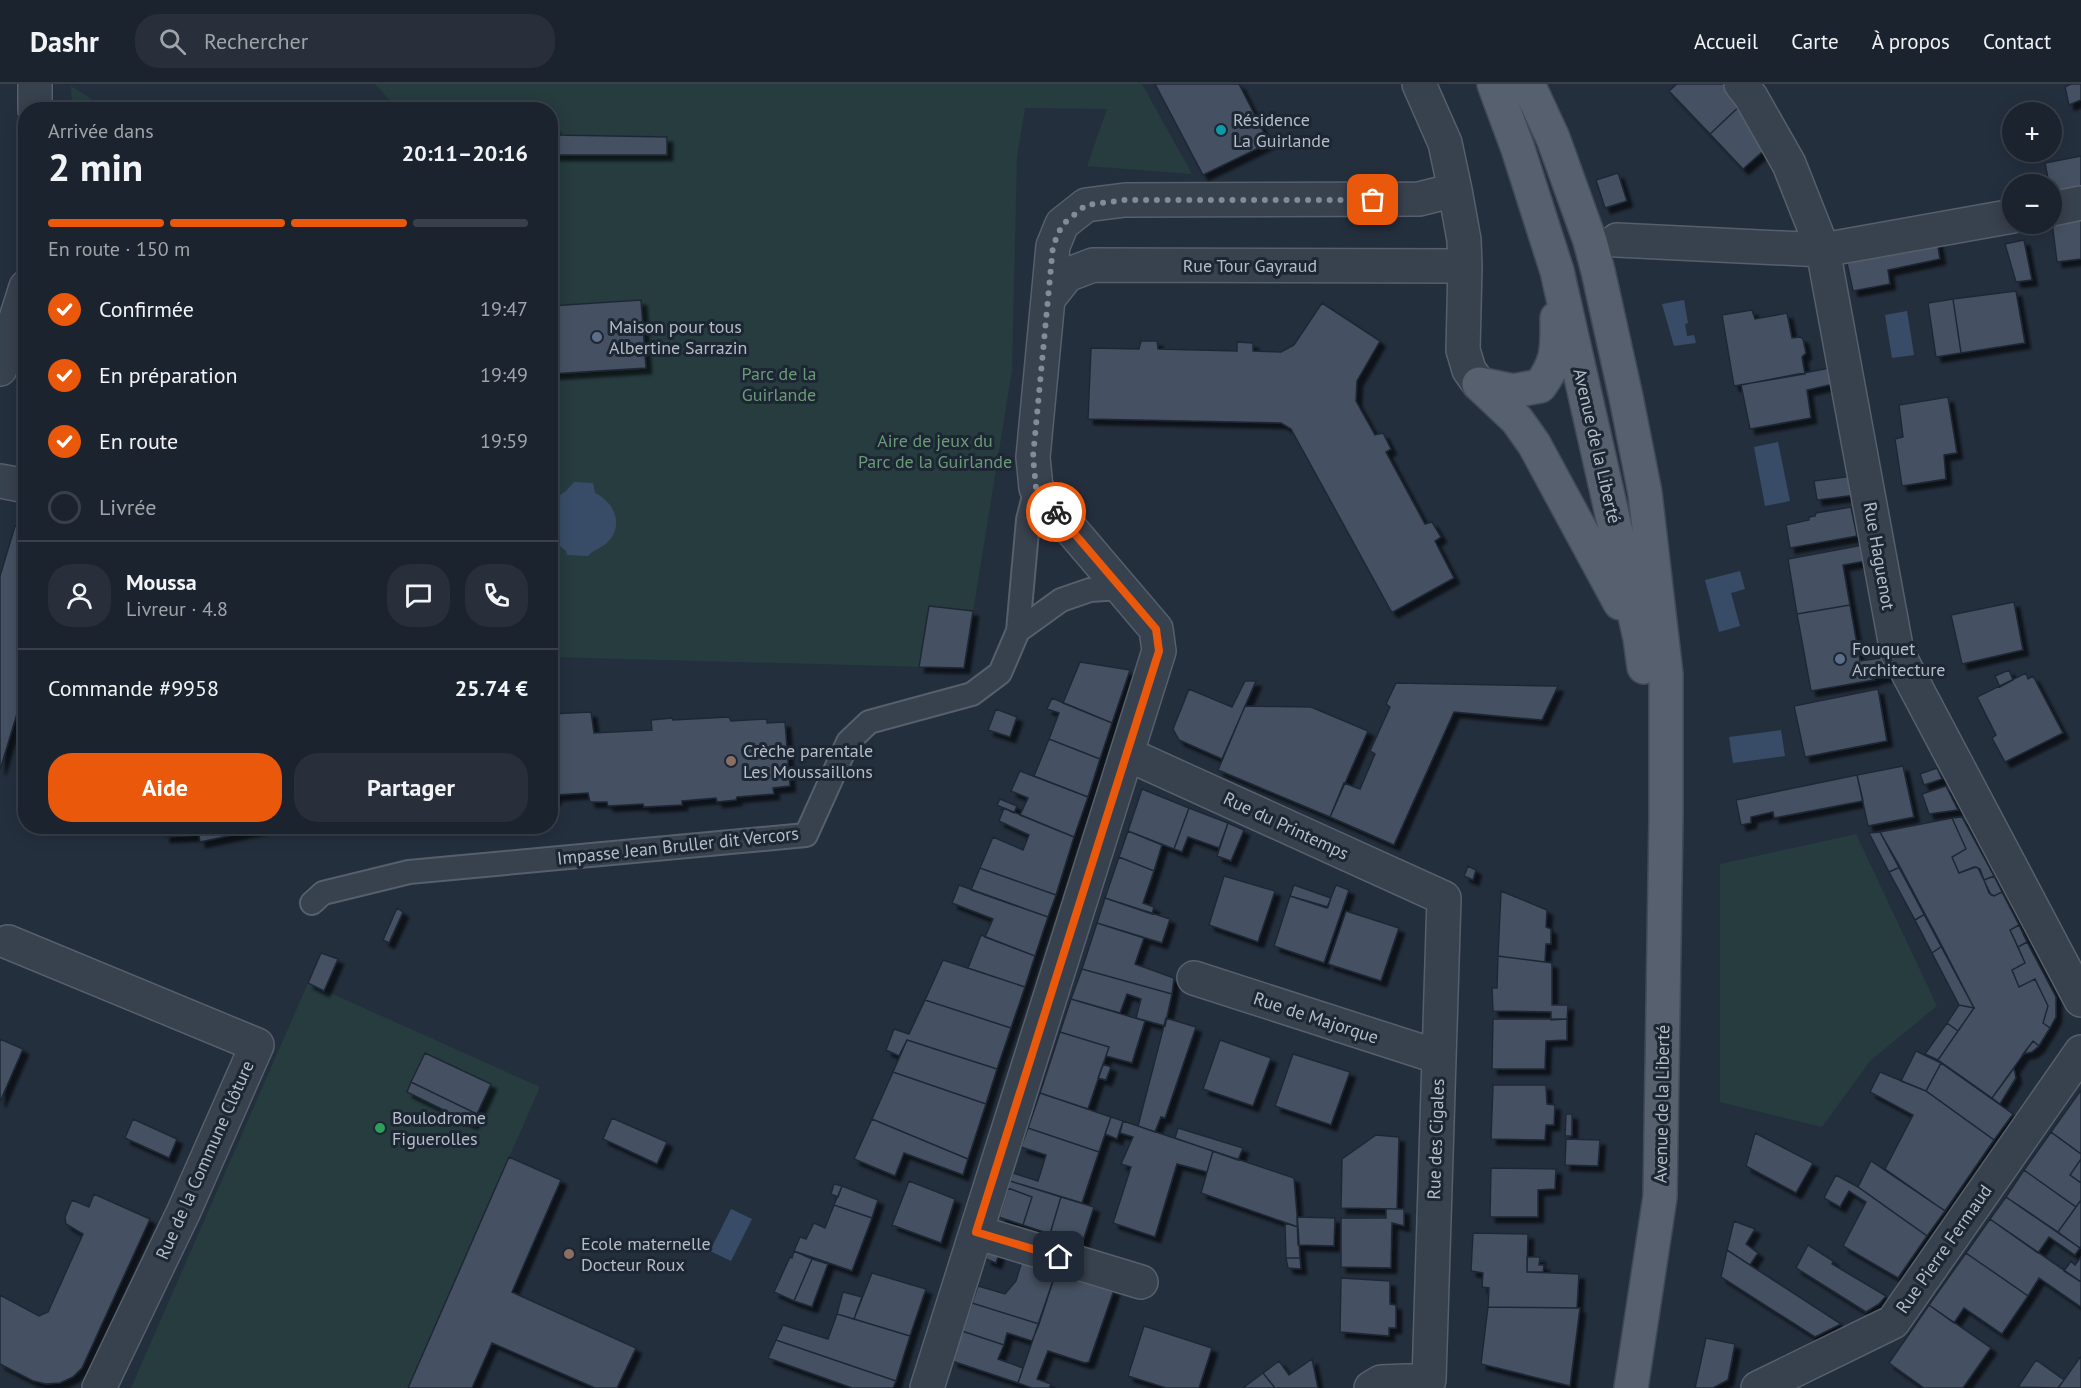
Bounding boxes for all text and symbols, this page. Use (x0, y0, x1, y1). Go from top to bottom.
search box (135, 14, 555, 68)
text: Dashr (30, 23, 99, 60)
icon: search (156, 25, 189, 58)
text: Rechercher (204, 27, 308, 55)
text: Accueil (1694, 28, 1758, 55)
text: Carte (1791, 28, 1839, 55)
text: À propos (1872, 28, 1950, 55)
text: Contact (1983, 28, 2051, 55)
map controls (2002, 102, 2062, 234)
button: + (2002, 102, 2062, 162)
place label: Résidence La Guirlande (1233, 108, 1330, 152)
text: Arrivée dans (48, 118, 154, 144)
marker: Résidence La Guirlande (1214, 123, 1228, 137)
text: 20:11–20:16 (402, 139, 528, 167)
text: 2 min (48, 141, 143, 192)
pin (1347, 174, 1398, 225)
button: − (2002, 174, 2062, 234)
icon: bag (1356, 183, 1389, 216)
text: En route · 150 m (48, 236, 190, 262)
street label: Rue Tour Gayraud (1183, 254, 1317, 277)
icon: check (48, 293, 81, 326)
text: Confirmée (99, 295, 194, 323)
text: 19:47 (480, 296, 528, 322)
place label: Maison pour tous Albertine Sarrazin (609, 315, 747, 359)
marker: Maison pour tous Albertine Sarrazin (590, 330, 604, 344)
icon: check (48, 359, 81, 392)
text: En préparation (99, 361, 238, 389)
text: 19:49 (480, 362, 528, 388)
park label: Parc de la Guirlande (742, 362, 816, 406)
street label: Avenue de la Liberté (1568, 366, 1627, 526)
icon: check (48, 425, 81, 458)
text: En route (99, 427, 178, 455)
text: 19:59 (480, 428, 528, 454)
park label: Aire de jeux du Parc de la Guirlande (858, 429, 1012, 473)
courier (1026, 482, 1086, 542)
text: Livrée (99, 493, 156, 521)
icon: bike (1040, 496, 1073, 529)
street label: Rue Haguenot (1859, 500, 1900, 612)
button: person (48, 564, 111, 627)
button: chat (387, 564, 450, 627)
button: phone (465, 564, 528, 627)
text: Moussa (126, 568, 197, 596)
text: Livreur · 4.8 (126, 596, 228, 622)
place label: Fouquet Architecture (1852, 637, 1945, 681)
marker: Fouquet Architecture (1833, 652, 1847, 666)
text: Commande #9958 (48, 674, 219, 702)
text: 25.74 € (455, 674, 528, 702)
place label: Crèche parentale Les Moussaillons (743, 739, 873, 783)
button: Aide (48, 753, 282, 822)
button: Partager (294, 753, 528, 822)
marker: Crèche parentale Les Moussaillons (724, 754, 738, 768)
street label: Rue du Printemps (1220, 786, 1353, 865)
street label: Impasse Jean Bruller dit Vercors (556, 821, 800, 870)
street label: Rue de Majorque (1251, 986, 1382, 1049)
street label: Avenue de la Liberté (1649, 1025, 1674, 1183)
street label: Rue de la Commune Clôture (150, 1057, 259, 1263)
street label: Rue des Cigales (1422, 1078, 1449, 1200)
place label: Boulodrome Figuerolles (392, 1106, 486, 1150)
marker: Boulodrome Figuerolles (373, 1121, 387, 1135)
street label: Rue Pierre Fermaud (1891, 1180, 1997, 1318)
pin (1033, 1231, 1084, 1282)
place label: Ecole maternelle Docteur Roux (581, 1232, 711, 1276)
icon: home (1042, 1240, 1075, 1273)
marker: Ecole maternelle Docteur Roux (562, 1247, 576, 1261)

